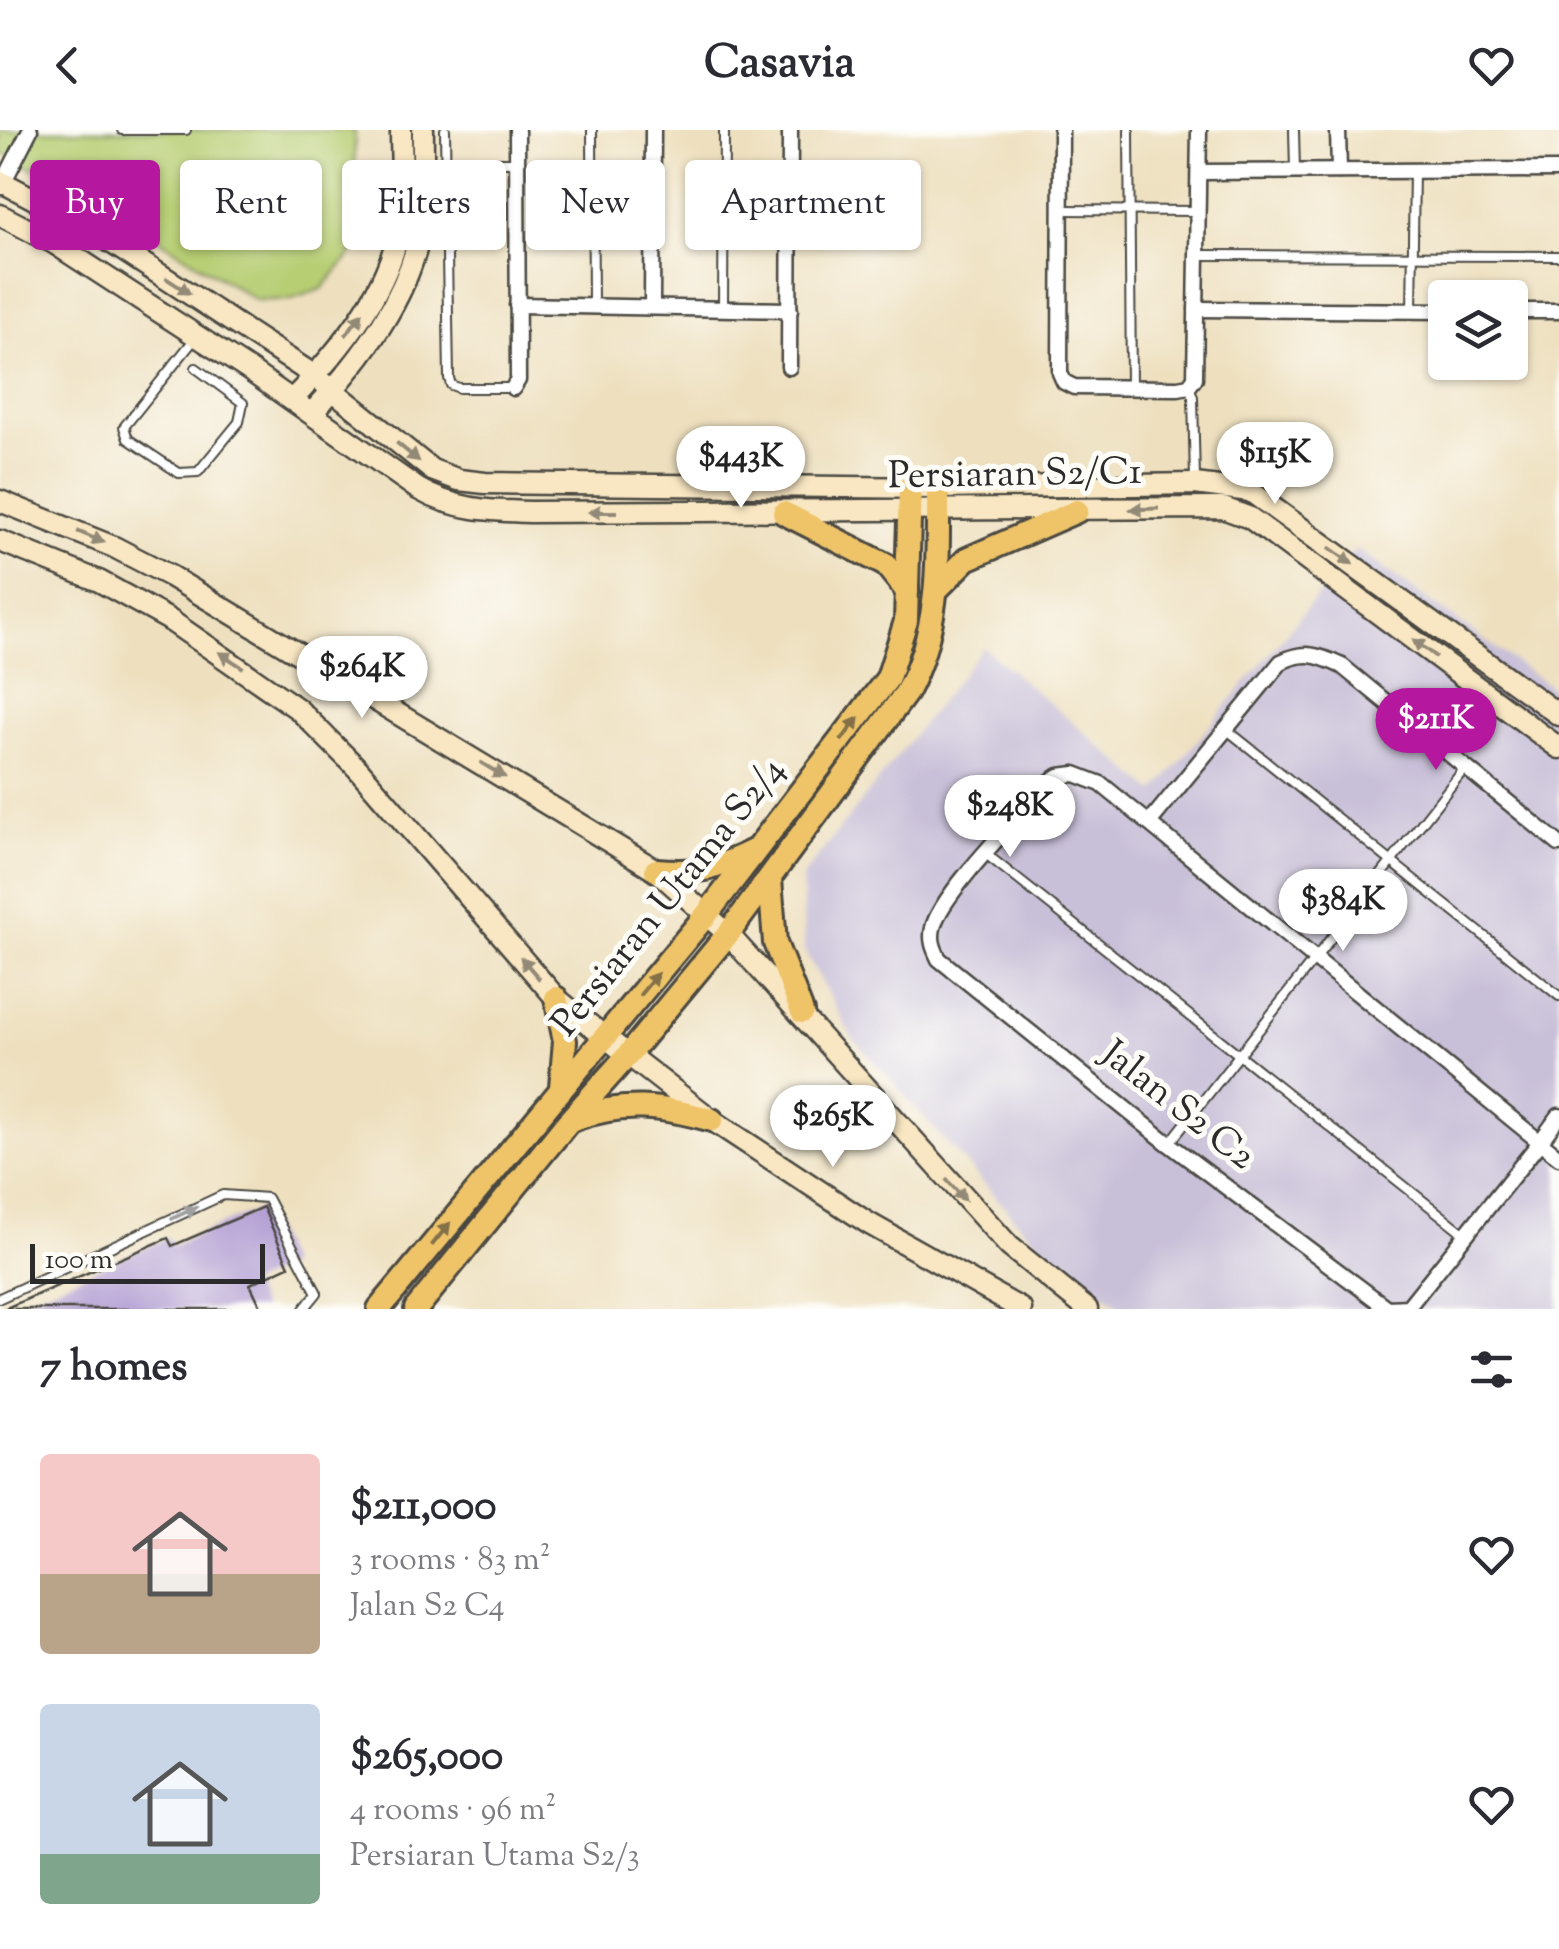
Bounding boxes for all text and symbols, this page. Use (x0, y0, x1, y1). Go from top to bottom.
text: Casavia (704, 33, 855, 98)
icon: back (40, 38, 95, 93)
icon: heart (1464, 38, 1519, 93)
chip: Buy (30, 160, 160, 250)
chip: Rent (180, 160, 322, 250)
chip: Filters (342, 160, 506, 250)
chip: New (526, 160, 665, 250)
chip: Apartment (685, 160, 921, 250)
one-way arrow (164, 276, 192, 294)
map controls (1428, 280, 1528, 380)
button: layers (1428, 280, 1528, 380)
one-way arrow (343, 311, 363, 337)
pin: $115K (1205, 422, 1345, 507)
pin: $443K (671, 426, 811, 511)
text: $115K (1239, 431, 1311, 477)
text: $443K (698, 435, 784, 481)
one-way arrow (396, 441, 421, 462)
street label: Persiaran S2/C1 (888, 447, 1142, 505)
one-way arrow (1128, 502, 1160, 518)
one-way arrow (586, 504, 618, 520)
one-way arrow (76, 529, 106, 545)
one-way arrow (1328, 546, 1355, 565)
pin: $264K (292, 636, 432, 721)
one-way arrow (1411, 639, 1438, 658)
text: $264K (319, 645, 405, 691)
one-way arrow (218, 652, 245, 670)
pin: $211K (1366, 688, 1506, 773)
text: $211K (1398, 697, 1474, 743)
one-way arrow (839, 716, 859, 742)
street label: Persiaran Utama S2/4 (540, 747, 800, 1049)
one-way arrow (479, 761, 507, 778)
pin: $248K (940, 775, 1080, 860)
text: $248K (966, 784, 1054, 830)
pin: $384K (1273, 869, 1413, 954)
text: $384K (1301, 878, 1385, 924)
one-way arrow (519, 955, 541, 980)
one-way arrow (638, 971, 659, 996)
street label: Jalan S2 C2 (1087, 1028, 1266, 1185)
pin: $265K (763, 1085, 903, 1170)
text: $265K (792, 1094, 874, 1140)
one-way arrow (944, 1178, 967, 1202)
one-way arrow (169, 1205, 199, 1221)
one-way arrow (430, 1221, 451, 1246)
scale bar (30, 1239, 265, 1284)
text: 100 m (45, 1241, 113, 1281)
text: 7 homes (40, 1339, 188, 1399)
icon: filters (1464, 1342, 1519, 1397)
text: $211,000 (350, 1478, 497, 1538)
icon: home (120, 1494, 240, 1614)
icon: heart (1464, 1527, 1519, 1582)
text: 3 rooms · 83 m² (350, 1538, 550, 1584)
text: Jalan S2 C4 (350, 1584, 505, 1630)
text: $265,000 (350, 1728, 503, 1788)
icon: home (120, 1744, 240, 1864)
icon: heart (1464, 1777, 1519, 1832)
text: 4 rooms · 96 m² (350, 1788, 556, 1834)
text: Persiaran Utama S2/3 (350, 1834, 640, 1880)

